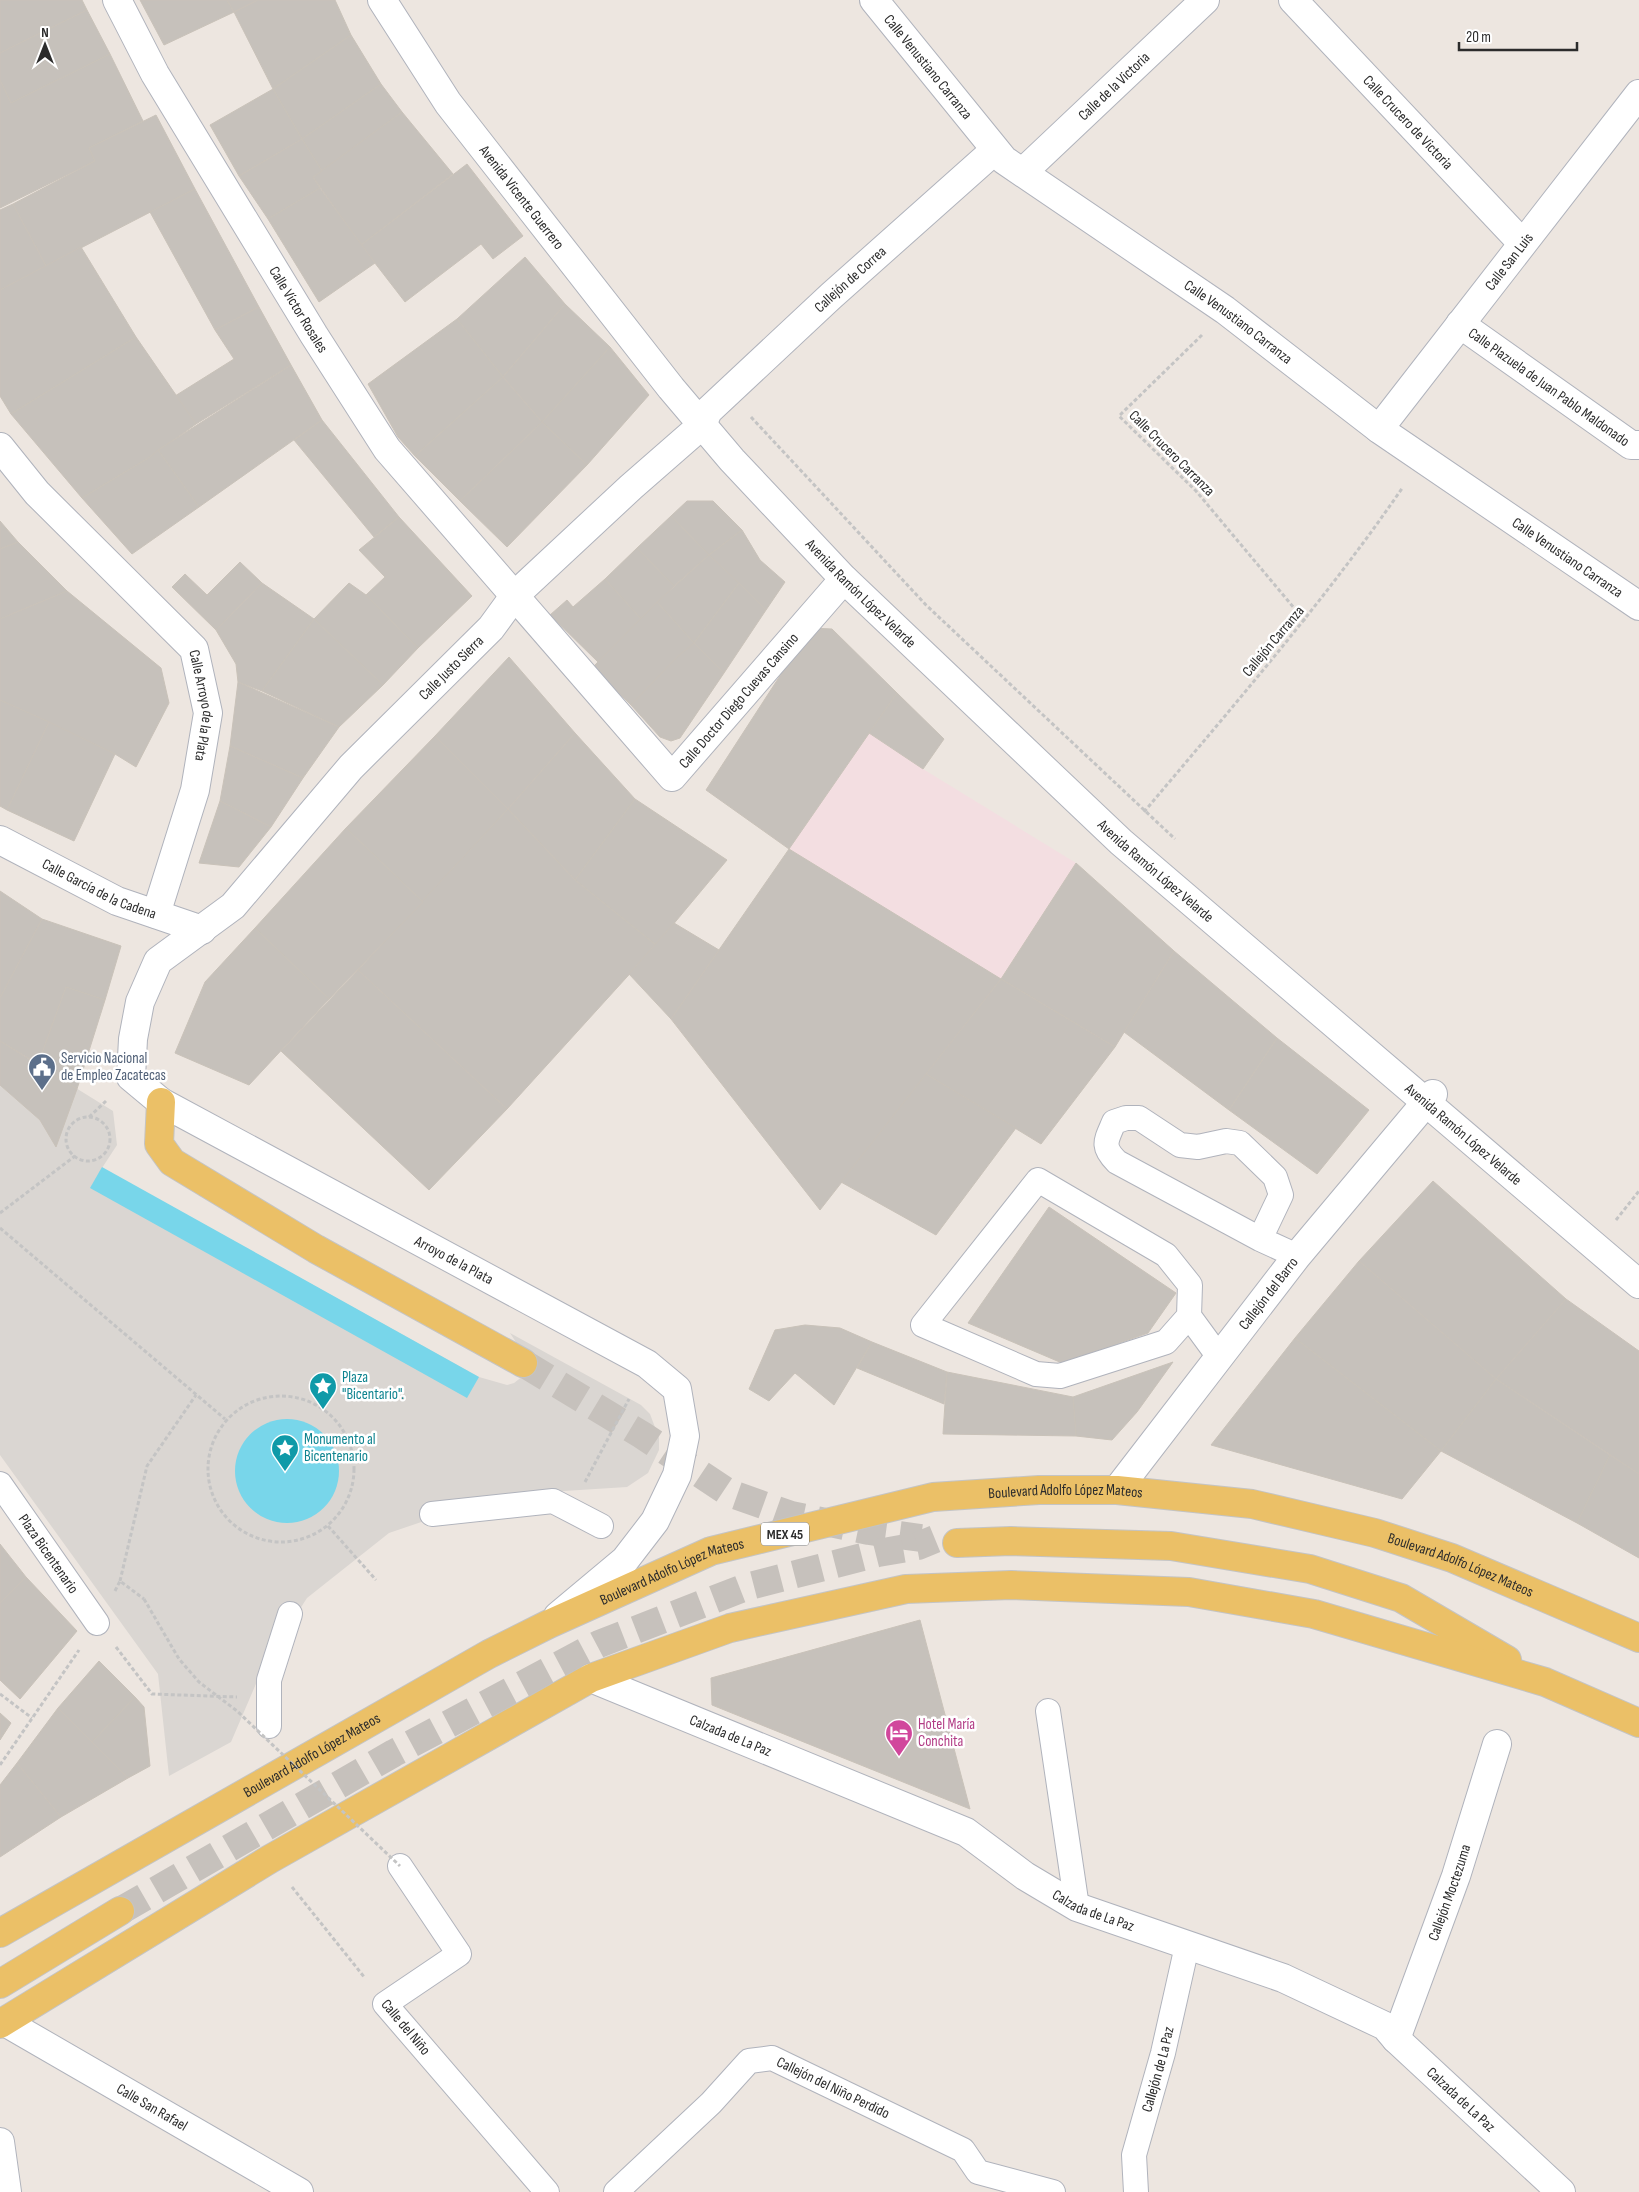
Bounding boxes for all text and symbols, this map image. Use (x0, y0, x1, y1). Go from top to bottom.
street label: Calle Venustiano Carranza (879, 11, 976, 124)
north arrow (20, 20, 70, 70)
scale bar (1459, 20, 1576, 52)
text: N (41, 24, 49, 41)
text: 20 m (1466, 28, 1491, 47)
street label: Calle de la Victoria (1074, 48, 1154, 125)
street label: Calle Crucero de Victoria (1359, 71, 1457, 174)
street label: Avenida Vicente Guerrero (474, 141, 568, 253)
street label: Calle San Luis (1481, 229, 1538, 294)
street label: Callejón de Correa (810, 242, 891, 317)
street label: Calle Víctor Rosales (264, 263, 332, 357)
street label: Calle Venustiano Carranza (1180, 276, 1296, 369)
street label: Calle Plazuela de Juan Pablo Maldonado (1464, 324, 1633, 451)
street label: Calle Crucero Carranza (1125, 406, 1219, 500)
street label: Calle Venustiano Carranza (1508, 513, 1627, 602)
street label: Avenida Ramón López Velarde (800, 534, 920, 652)
street label: Callejón Carranza (1238, 602, 1309, 681)
street label: Calle Doctor Diego Cuevas Cansino (675, 629, 803, 772)
street label: Calle Justo Sierra (415, 632, 488, 704)
street label: Calle Arroyo de la Plata (184, 648, 217, 763)
street label: Avenida Ramón López Velarde (1092, 815, 1217, 927)
street label: Calle García de la Cadena (39, 855, 159, 924)
place label: Servicio Nacional de Empleo Zacatecas (61, 1049, 166, 1085)
public building icon: Servicio Nacional de Empleo Zacatecas (27, 1052, 57, 1091)
street label: Avenida Ramón López Velarde (1400, 1079, 1525, 1190)
street label: Arroyo de la Plata (410, 1231, 496, 1289)
street label: Callejón del Barro (1235, 1254, 1303, 1334)
place label: Plaza "Bicentario". (342, 1368, 404, 1404)
place icon: Plaza "Bicentario". (308, 1371, 338, 1410)
place label: Monumento al Bicentenario (304, 1430, 376, 1466)
place icon: Monumento al Bicentenario (270, 1433, 300, 1472)
street label: Boulevard Adolfo López Mateos (988, 1481, 1144, 1503)
street label: Plaza Bicentenario (14, 1511, 83, 1597)
road number: MEX 45 (761, 1522, 809, 1546)
street label: Boulevard Adolfo López Mateos (1385, 1529, 1536, 1602)
street label: Boulevard Adolfo López Mateos (597, 1534, 746, 1610)
street label: Boulevard Adolfo López Mateos (240, 1709, 384, 1802)
street label: Calzada de La Paz (687, 1711, 775, 1761)
place label: Hotel María Conchita (918, 1715, 975, 1751)
hotel icon: Hotel María Conchita (884, 1718, 914, 1757)
street label: Callejón Moctezuma (1424, 1842, 1475, 1943)
street label: Calzada de La Paz (1049, 1885, 1137, 1936)
street label: Calle del Niño (377, 1995, 435, 2059)
street label: Callejón de La Paz (1138, 2024, 1179, 2114)
street label: Callejón del Niño Perdido (773, 2053, 893, 2123)
street label: Calzada de La Paz (1422, 2063, 1500, 2137)
street label: Calle San Rafael (113, 2079, 191, 2136)

